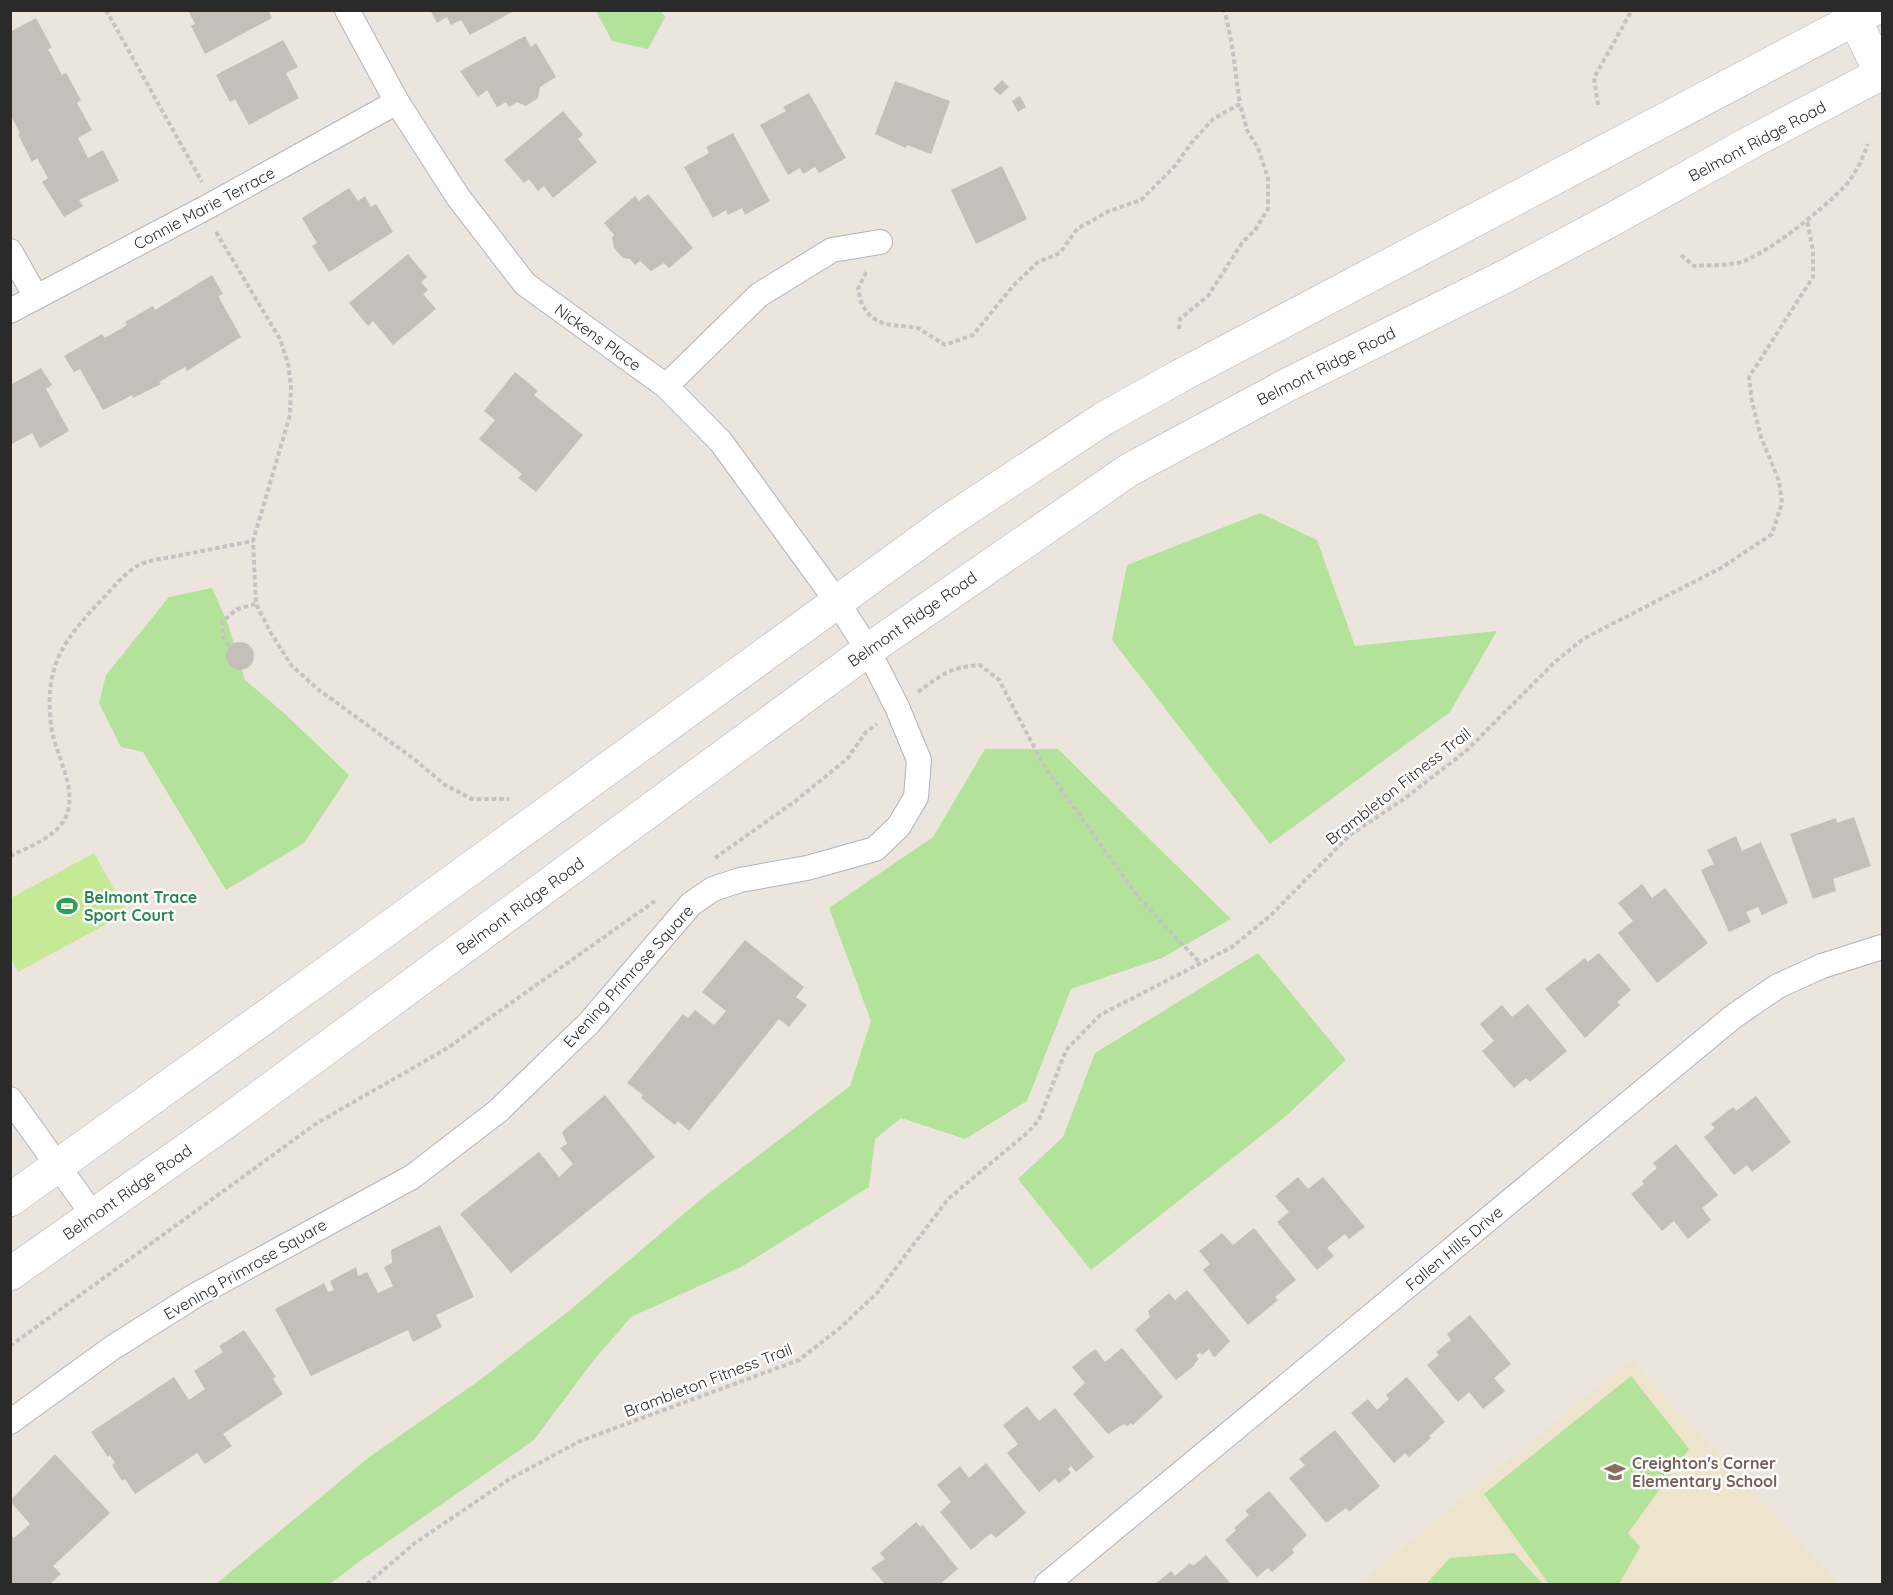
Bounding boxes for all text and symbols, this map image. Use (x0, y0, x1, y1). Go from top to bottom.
street label: Belmont Ridge Road (1685, 96, 1829, 186)
street label: Connie Marie Terrace (130, 162, 278, 254)
street label: Nickens Place (551, 299, 645, 375)
street label: Belmont Ridge Road (1253, 322, 1399, 410)
street label: Belmont Ridge Road (844, 567, 980, 671)
street label: Brambleton Fitness Trail (1321, 723, 1475, 849)
street label: Belmont Ridge Road (452, 853, 588, 959)
place label: Belmont Trace Sport Court (84, 887, 197, 925)
sports icon: Belmont Trace Sport Court (55, 894, 79, 918)
street label: Evening Primrose Square (559, 901, 697, 1051)
street label: Belmont Ridge Road (59, 1140, 195, 1244)
street label: Fallen Hills Drive (1401, 1201, 1507, 1295)
street label: Evening Primrose Square (160, 1214, 330, 1324)
street label: Brambleton Fitness Trail (621, 1339, 795, 1421)
place label: Creighton's Corner Elementary School (1632, 1453, 1777, 1491)
school or university icon: Creighton's Corner Elementary School (1603, 1460, 1627, 1484)

